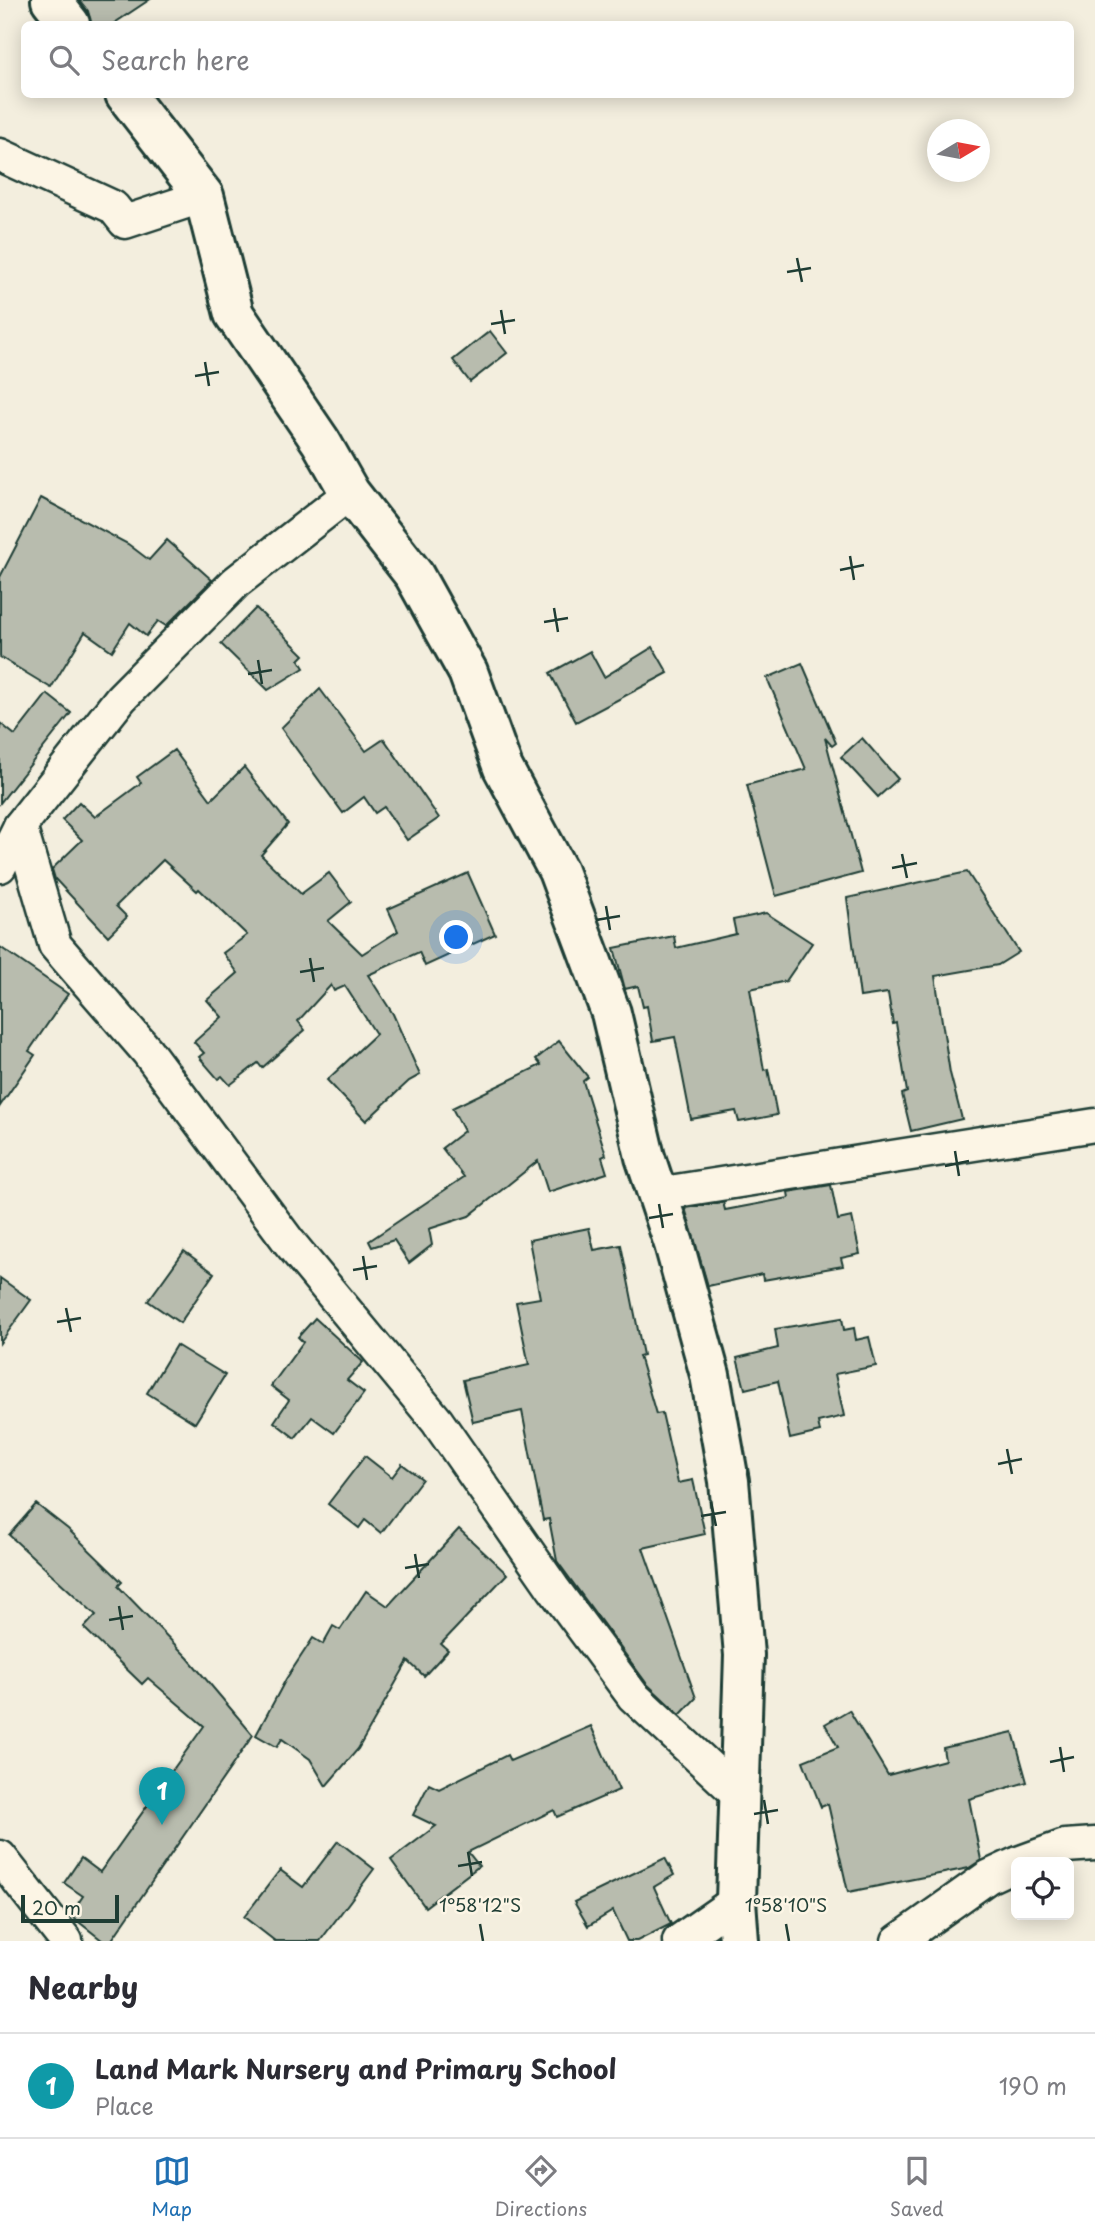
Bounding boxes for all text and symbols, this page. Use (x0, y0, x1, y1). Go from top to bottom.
search box (21, 21, 1074, 98)
text: Search here (101, 40, 250, 79)
icon: search (45, 41, 83, 79)
north arrow (927, 119, 990, 182)
your location (439, 920, 473, 954)
pin: 1 (139, 1767, 185, 1825)
map controls (1011, 1857, 1074, 1920)
button: locate (1011, 1857, 1074, 1920)
text: 1°58'12"S (439, 1891, 521, 1918)
text: 1°58'10"S (745, 1891, 827, 1918)
scale bar (21, 1892, 119, 1924)
text: 20 m (32, 1893, 81, 1921)
text: Nearby (28, 1964, 138, 2009)
text: Land Mark Nursery and Primary School (95, 2049, 617, 2088)
text: 1 (46, 2068, 57, 2103)
text: 190 m (999, 2068, 1067, 2103)
text: Place (95, 2088, 154, 2123)
tab: Map (151, 2152, 192, 2222)
tab: Directions (495, 2152, 587, 2222)
tab: Saved (890, 2152, 944, 2222)

